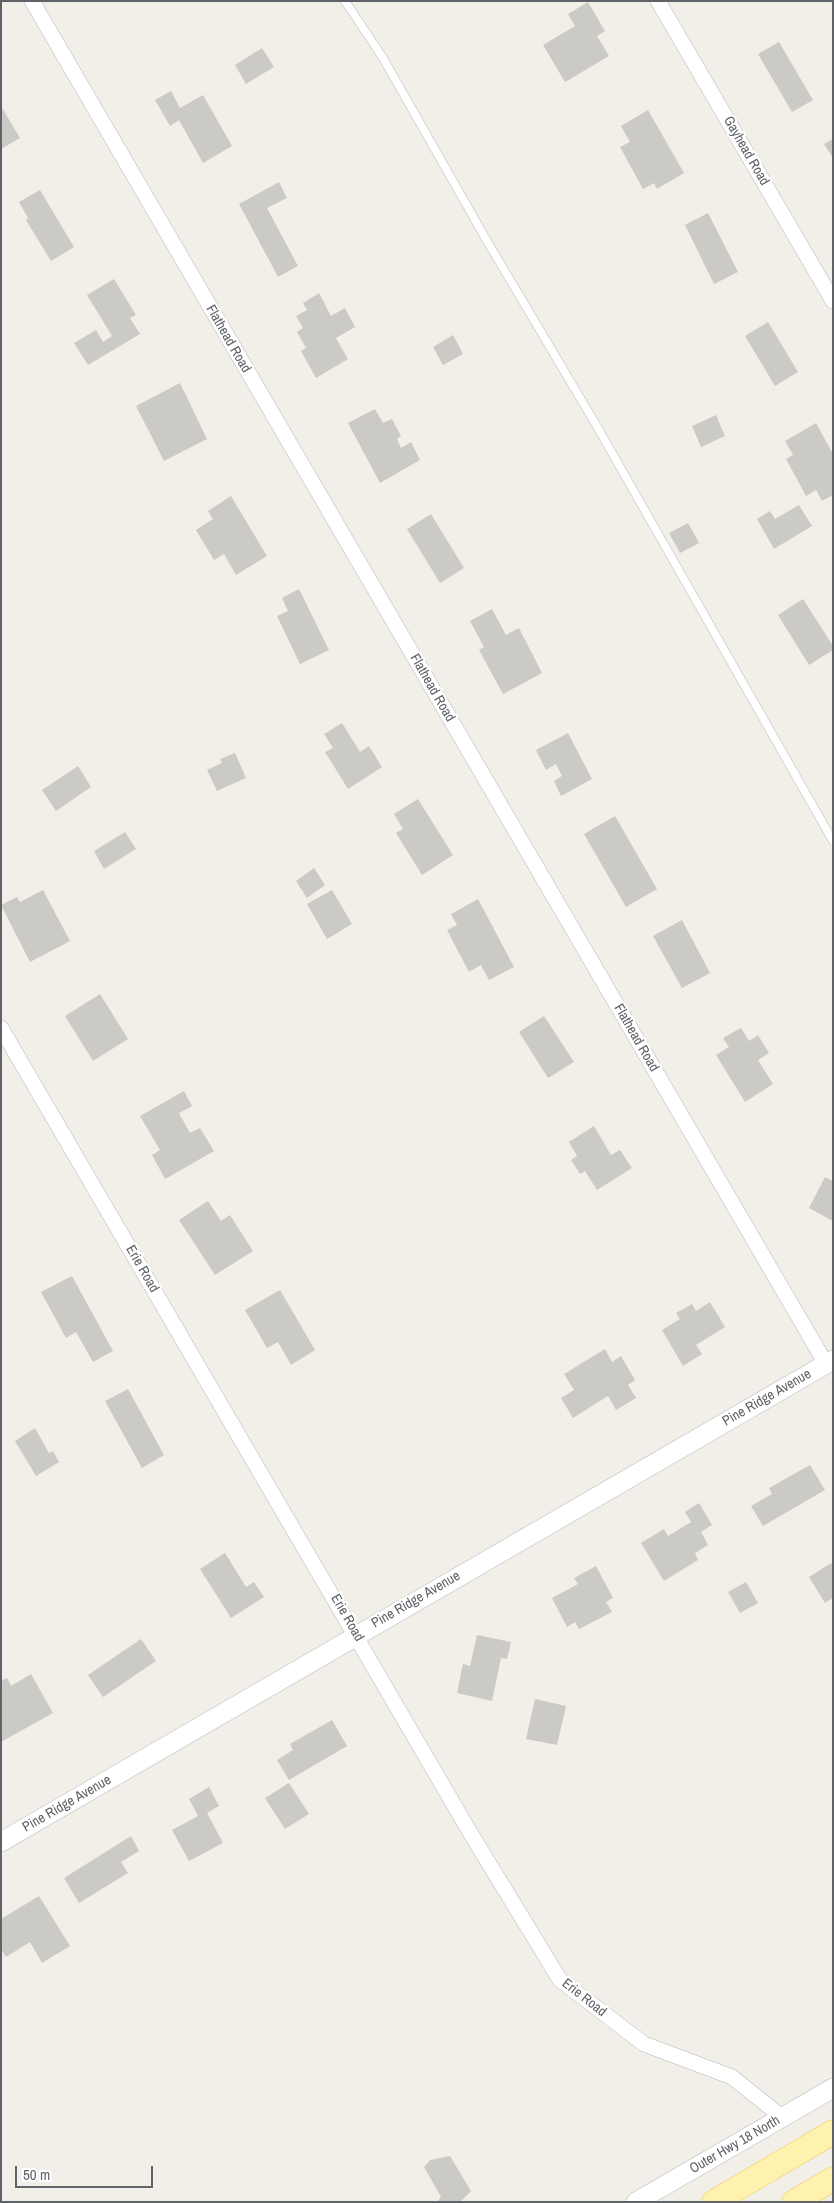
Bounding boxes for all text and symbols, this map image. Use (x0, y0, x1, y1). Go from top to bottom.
street label: Gayhead Road (719, 113, 773, 189)
street label: Flathead Road (202, 302, 254, 376)
street label: Flathead Road (406, 651, 458, 725)
street label: Flathead Road (610, 1001, 662, 1075)
street label: Erie Road (122, 1242, 162, 1296)
street label: Pine Ridge Avenue (720, 1366, 814, 1430)
street label: Pine Ridge Avenue (369, 1568, 463, 1632)
street label: Erie Road (327, 1591, 367, 1645)
street label: Pine Ridge Avenue (20, 1772, 114, 1836)
street label: Erie Road (558, 1975, 610, 2021)
street label: Outer Hwy 18 North (687, 2112, 783, 2178)
scale bar (18, 2156, 155, 2188)
text: 50 m (23, 2164, 50, 2185)

